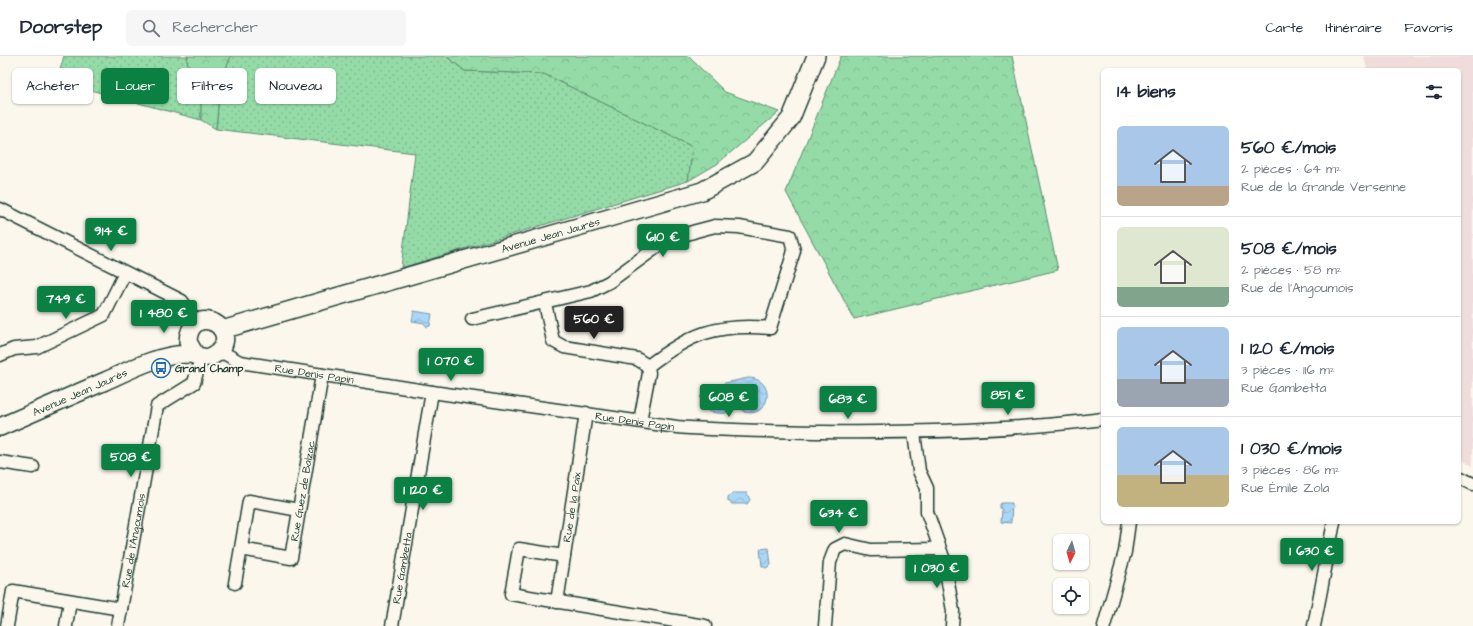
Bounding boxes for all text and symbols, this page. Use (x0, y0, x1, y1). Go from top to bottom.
search box (126, 10, 406, 46)
text: Doorstep (20, 14, 102, 41)
icon: search (140, 17, 162, 39)
text: Rechercher (172, 17, 258, 38)
text: Carte (1265, 18, 1303, 38)
text: Itinéraire (1325, 18, 1382, 38)
text: Favoris (1404, 18, 1453, 38)
chip: Acheter (12, 68, 93, 104)
chip: Louer (101, 68, 169, 104)
chip: Filtres (177, 68, 247, 104)
chip: Nouveau (255, 68, 336, 104)
text: 14 biens (1117, 80, 1176, 104)
icon: filters (1423, 81, 1445, 103)
text: 560 €/mois (1241, 136, 1336, 160)
icon: home (1149, 142, 1197, 190)
text: 2 pièces · 64 m² (1241, 160, 1341, 178)
text: Rue de la Grande Versenne (1241, 178, 1406, 196)
street label: Avenue Jean Jaurès (499, 213, 602, 256)
pin: 914 € (83, 218, 139, 252)
text: 914 € (94, 222, 128, 240)
pin: 610 € (635, 224, 691, 258)
text: 610 € (646, 228, 680, 246)
text: 508 €/mois (1241, 237, 1337, 261)
icon: home (1149, 243, 1197, 291)
text: 2 pièces · 58 m² (1241, 261, 1342, 279)
text: Rue de l'Angoumois (1241, 279, 1354, 297)
pin: 749 € (38, 286, 94, 320)
text: 749 € (46, 290, 86, 308)
pin: 1 480 € (127, 300, 201, 334)
text: 1 480 € (140, 304, 188, 322)
pin: 560 € (566, 306, 622, 340)
text: 560 € (573, 310, 615, 328)
text: 1 120 €/mois (1241, 337, 1335, 361)
icon: home (1149, 343, 1197, 391)
pin: 1 070 € (414, 348, 488, 382)
text: 1 070 € (428, 352, 474, 370)
bus stop icon: Grand Champ (150, 357, 172, 379)
street label: Rue Denis Papin (274, 360, 355, 387)
place label: Grand Champ (175, 361, 244, 377)
text: 3 pièces · 116 m² (1241, 361, 1335, 379)
street label: Avenue Jean Jaurès (30, 364, 130, 419)
text: Rue Gambetta (1241, 379, 1326, 397)
pin: 851 € (980, 382, 1036, 416)
pin: 608 € (701, 384, 757, 418)
pin: 683 € (820, 386, 876, 420)
text: 851 € (991, 386, 1025, 404)
text: 608 € (709, 388, 749, 406)
text: 683 € (829, 390, 867, 408)
street label: Rue Denis Papin (594, 408, 676, 434)
text: 1 030 €/mois (1241, 437, 1342, 461)
street label: Rue Guez de Balzac (286, 439, 318, 542)
icon: home (1149, 443, 1197, 491)
pin: 508 € (103, 444, 159, 478)
text: 508 € (110, 448, 152, 466)
text: 3 pièces · 86 m² (1241, 461, 1340, 479)
street label: Rue de la Paix (559, 470, 584, 543)
pin: 1 120 € (386, 477, 460, 511)
text: Rue Émile Zola (1241, 479, 1329, 497)
text: 1 120 € (403, 481, 443, 499)
street label: Rue de l'Angoumois (117, 492, 149, 589)
pin: 634 € (811, 500, 867, 534)
text: 634 € (819, 504, 859, 522)
street label: Rue Gambetta (388, 531, 415, 605)
north arrow (1053, 534, 1089, 570)
map controls (1053, 534, 1089, 614)
pin: 1 630 € (1275, 538, 1349, 572)
text: 1 630 € (1289, 542, 1335, 560)
pin: 1 030 € (900, 555, 974, 589)
text: 1 030 € (914, 559, 960, 577)
button: locate (1053, 578, 1089, 614)

